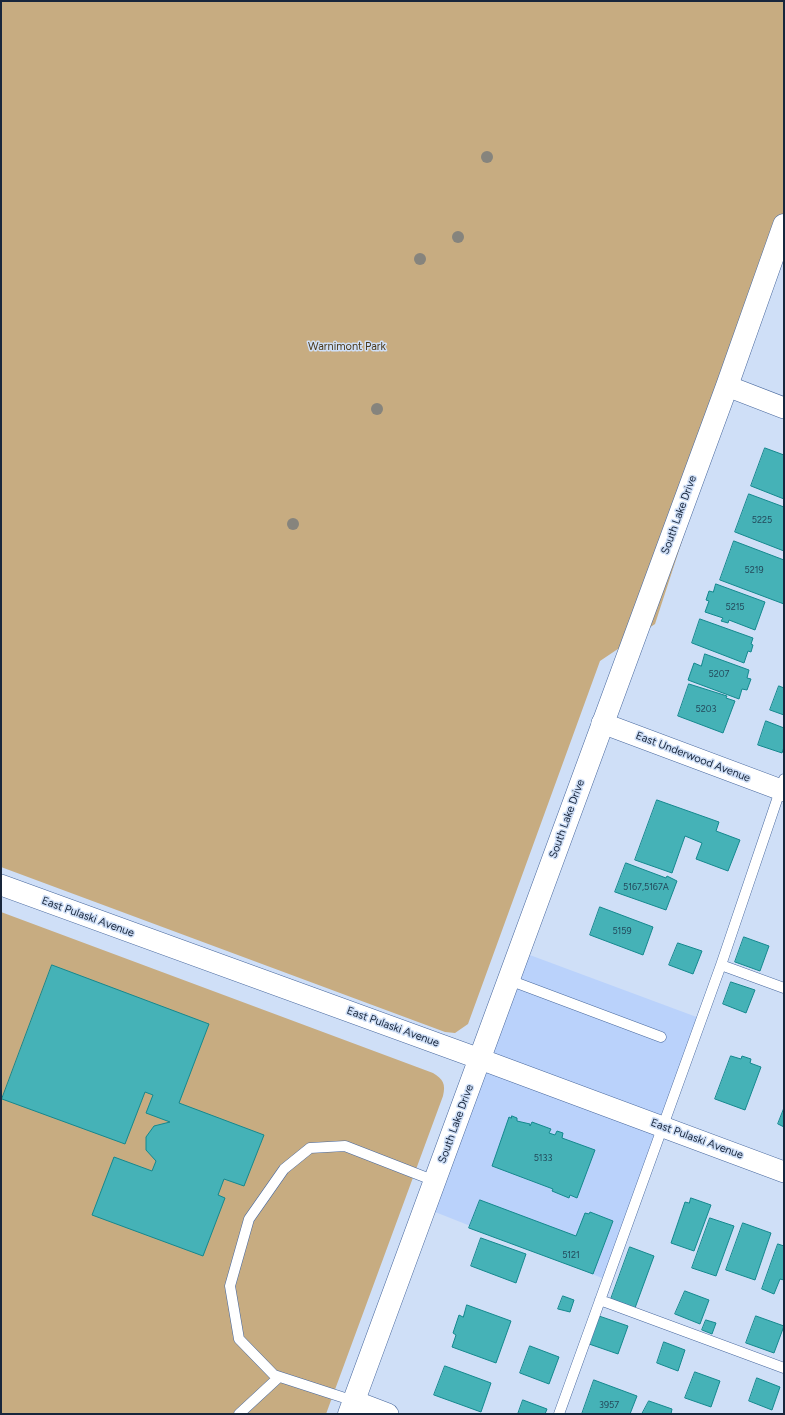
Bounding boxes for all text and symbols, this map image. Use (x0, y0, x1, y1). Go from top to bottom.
park label: Warnimont Park (308, 340, 386, 354)
street label: South Lake Drive (659, 474, 699, 556)
house number: 5225 (752, 515, 772, 525)
house number: 5219 (744, 565, 764, 575)
house number: 5215 (725, 602, 745, 612)
house number: 5207 (709, 669, 729, 679)
house number: 5203 (696, 704, 716, 714)
street label: East Underwood Avenue (634, 729, 752, 785)
street label: South Lake Drive (547, 778, 587, 860)
house number: 5167,5167A (623, 882, 669, 892)
street label: East Pulaski Avenue (40, 894, 136, 940)
house number: 5159 (612, 926, 632, 936)
street label: East Pulaski Avenue (345, 1004, 441, 1050)
street label: South Lake Drive (436, 1083, 476, 1165)
street label: East Pulaski Avenue (649, 1116, 745, 1162)
house number: 5133 (534, 1153, 552, 1163)
house number: 5121 (562, 1250, 580, 1260)
house number: 3957 (599, 1400, 619, 1410)

